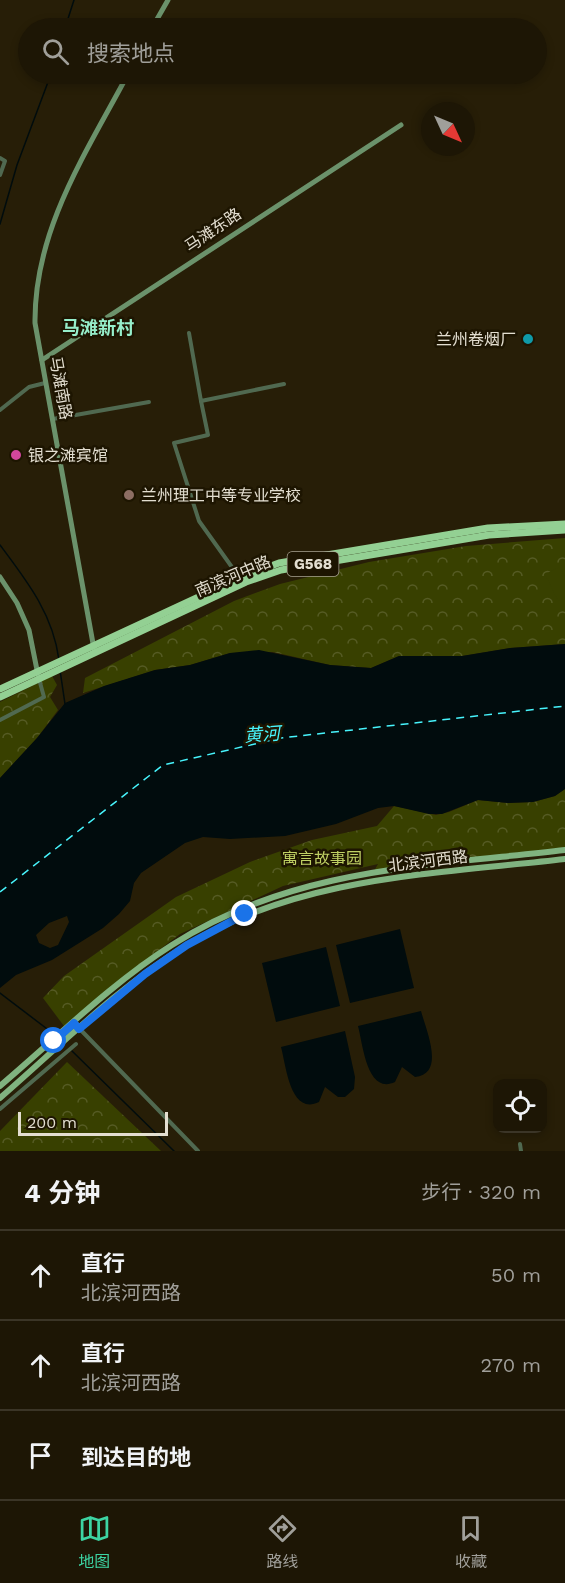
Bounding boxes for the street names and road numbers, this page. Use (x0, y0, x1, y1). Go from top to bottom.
street label: 马滩东路 (181, 204, 245, 256)
street label: 马滩南路 (46, 355, 76, 421)
street label: 南滨河中路 (192, 552, 274, 600)
road number: G568 (288, 552, 338, 576)
street label: 北滨河西路 (387, 847, 469, 875)

